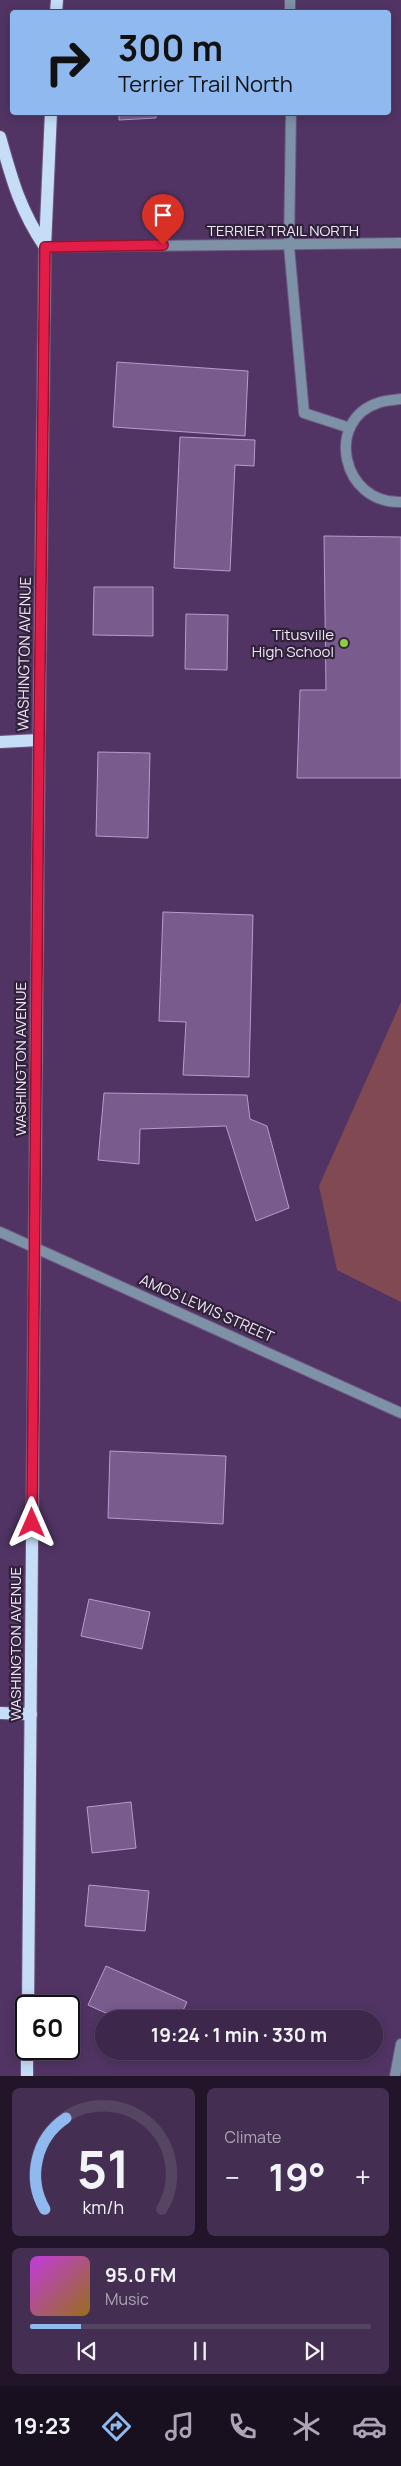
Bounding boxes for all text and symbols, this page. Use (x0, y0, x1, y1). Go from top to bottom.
text: 300 m (118, 24, 223, 72)
icon: right (35, 30, 100, 95)
text: Terrier Trail North (118, 69, 293, 99)
pin (142, 194, 184, 245)
icon: arrive (149, 201, 177, 229)
street label: TERRIER TRAIL NORTH (207, 220, 359, 241)
street label: WASHINGTON AVENUE (12, 577, 36, 731)
place label: Titusville High School (252, 624, 334, 662)
marker: Titusville High School (338, 637, 350, 649)
street label: WASHINGTON AVENUE (10, 982, 31, 1136)
street label: AMOS LEWIS STREET (137, 1269, 278, 1347)
position arrow (5, 1496, 57, 1548)
street label: WASHINGTON AVENUE (5, 1567, 26, 1721)
speed limit sign: 60 (15, 1995, 80, 2060)
text: 19:24 · 1 min · 330 m (151, 2022, 327, 2048)
text: Climate (225, 2126, 281, 2148)
text: 51 (77, 2133, 130, 2204)
text: 19° (269, 2150, 326, 2202)
text: − (225, 2158, 240, 2196)
text: + (355, 2158, 371, 2196)
text: km/h (82, 2195, 124, 2219)
text: 95.0 FM (105, 2262, 176, 2288)
text: Music (105, 2288, 149, 2310)
icon: previous (73, 2337, 101, 2365)
icon: pause (186, 2337, 214, 2365)
icon: next (300, 2337, 328, 2365)
icon: directions (99, 2409, 134, 2444)
icon: music (162, 2409, 197, 2444)
icon: phone (225, 2409, 260, 2444)
icon: climate (289, 2409, 324, 2444)
icon: car (352, 2409, 387, 2444)
text: 19:23 (14, 2411, 71, 2441)

